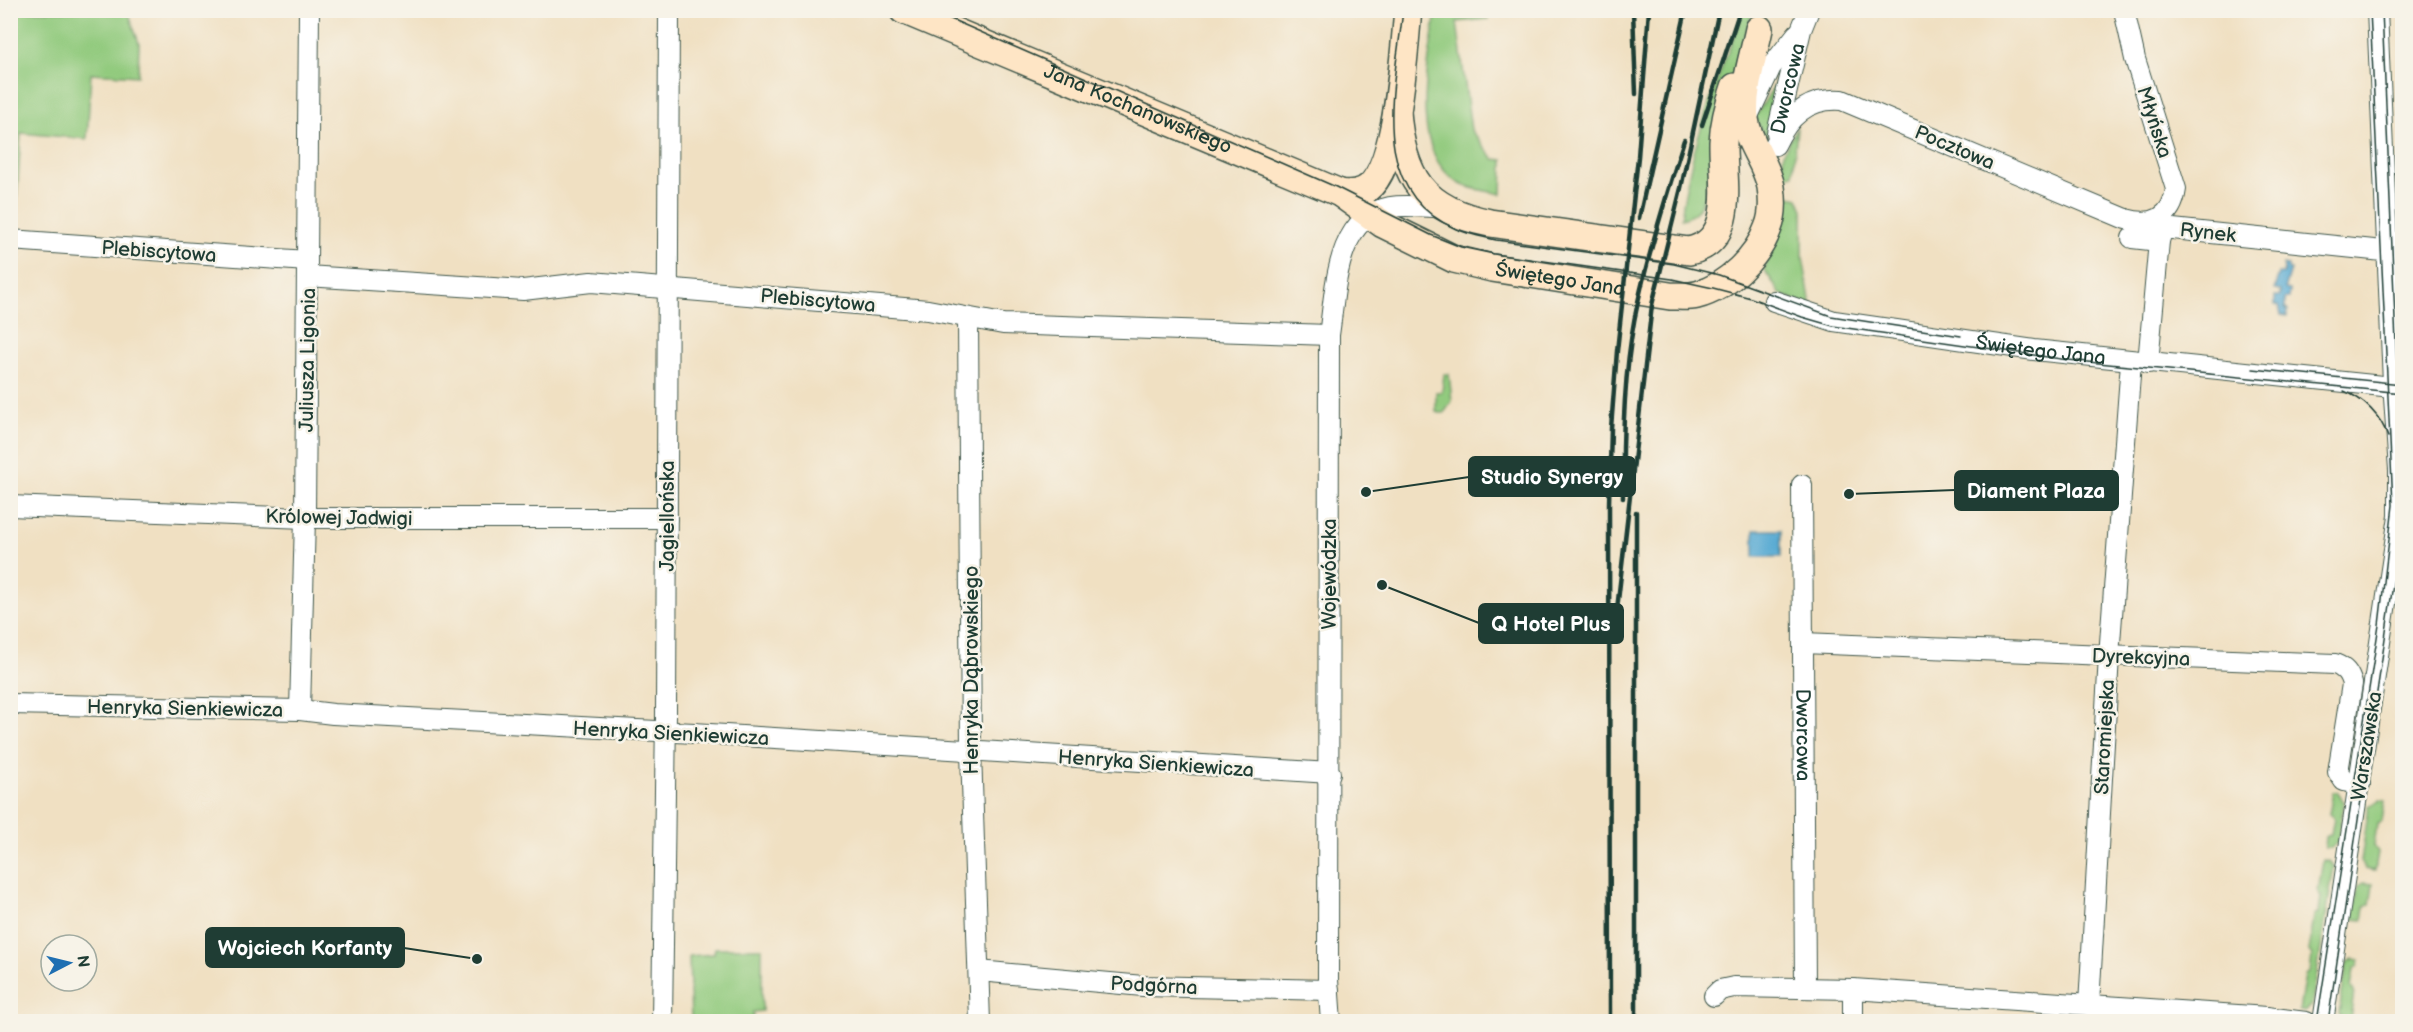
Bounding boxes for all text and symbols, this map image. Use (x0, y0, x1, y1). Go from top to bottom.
street label: Dworcowa (1766, 41, 1811, 136)
street label: Jana Kochanowskiego (1040, 59, 1235, 159)
street label: Młyńska (2131, 83, 2177, 161)
street label: Pocztowa (1911, 120, 1998, 176)
street label: Rynek (2179, 218, 2237, 248)
street label: Plebiscytowa (100, 236, 217, 268)
street label: Świętego Jana (1494, 257, 1626, 302)
street label: Plebiscytowa (759, 284, 877, 318)
street label: Juliusza Ligonia (295, 288, 321, 432)
street label: Świętego Jana (1974, 330, 2107, 370)
callout: Studio Synergy (1469, 457, 1635, 496)
street label: Jagiellońska (656, 460, 680, 572)
text: Studio Synergy (1481, 465, 1623, 490)
callout: Diament Plaza (1955, 471, 2118, 510)
text: Diament Plaza (1967, 479, 2105, 504)
street label: Królowej Jadwigi (265, 505, 413, 531)
street label: Wojewódzka (1318, 518, 1342, 630)
street label: Henryka Dąbrowskiego (960, 566, 984, 774)
callout: Q Hotel Plus (1479, 604, 1623, 643)
text: Q Hotel Plus (1491, 612, 1611, 637)
street label: Dyrekcyjna (2091, 644, 2191, 672)
street label: Staromiejska (2090, 679, 2120, 795)
street label: Dworcowa (1790, 689, 1815, 781)
street label: Warszawska (2347, 690, 2387, 802)
street label: Henryka Sienkiewicza (87, 695, 283, 723)
street label: Henryka Sienkiewicza (572, 717, 770, 751)
street label: Henryka Sienkiewicza (1057, 745, 1255, 783)
callout: Wojciech Korfanty (206, 928, 404, 967)
north arrow (39, 933, 99, 993)
text: Wojciech Korfanty (218, 936, 393, 961)
text: N (72, 954, 93, 968)
street label: Podgórna (1110, 972, 1198, 1000)

